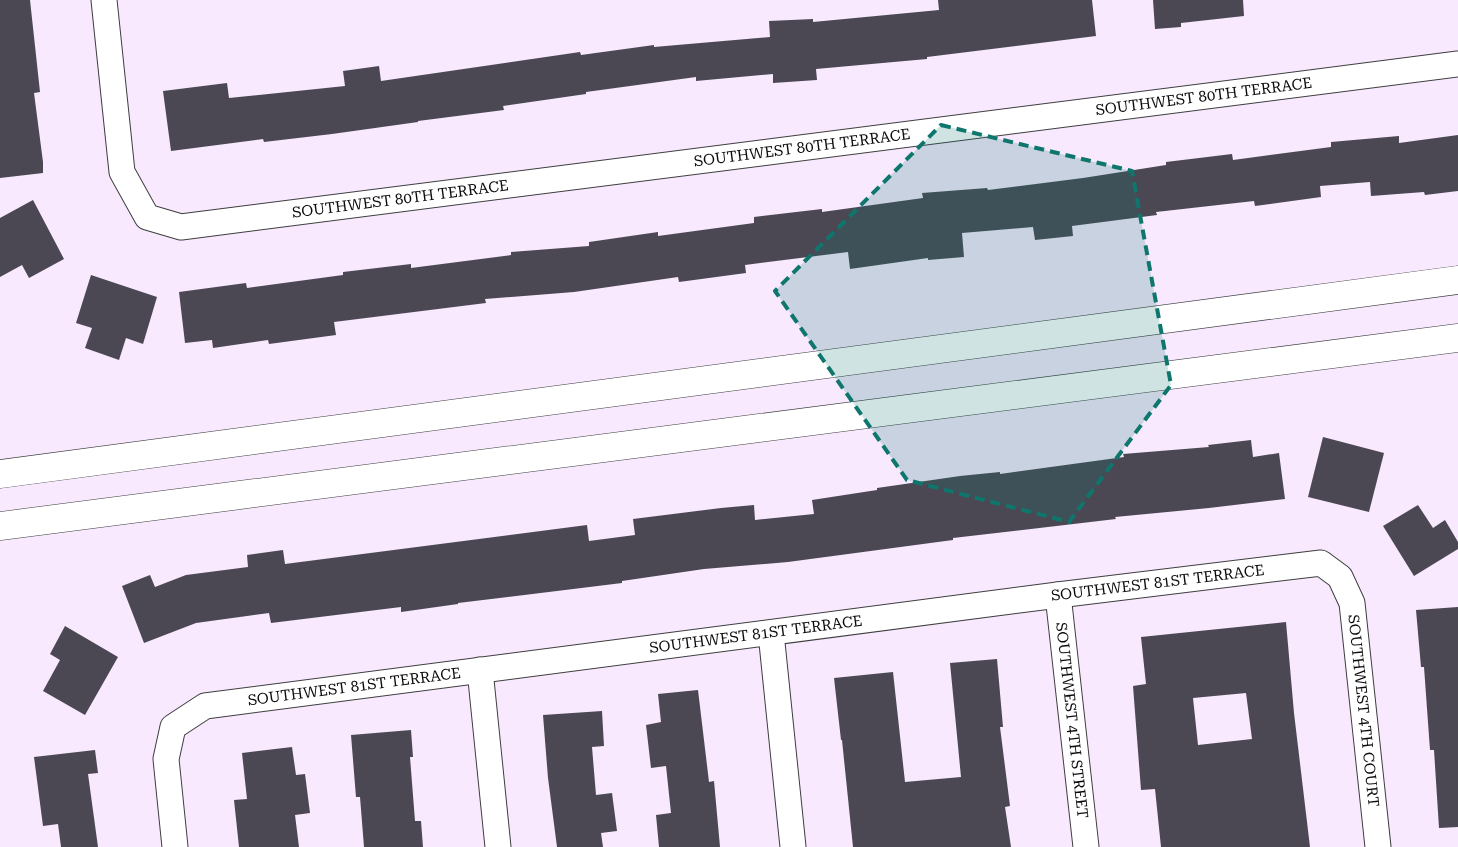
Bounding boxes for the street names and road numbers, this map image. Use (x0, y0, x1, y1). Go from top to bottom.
street label: SOUTHWEST 80TH TERRACE (1095, 74, 1313, 119)
street label: SOUTHWEST 80TH TERRACE (693, 125, 911, 170)
street label: SOUTHWEST 80TH TERRACE (291, 176, 510, 222)
street label: SOUTHWEST 81ST TERRACE (1050, 561, 1265, 605)
street label: SOUTHWEST 81ST TERRACE (648, 612, 863, 657)
street label: SOUTHWEST 4TH COURT (1344, 614, 1383, 808)
street label: SOUTHWEST 4TH STREET (1052, 621, 1092, 819)
street label: SOUTHWEST 81ST TERRACE (247, 664, 462, 709)

